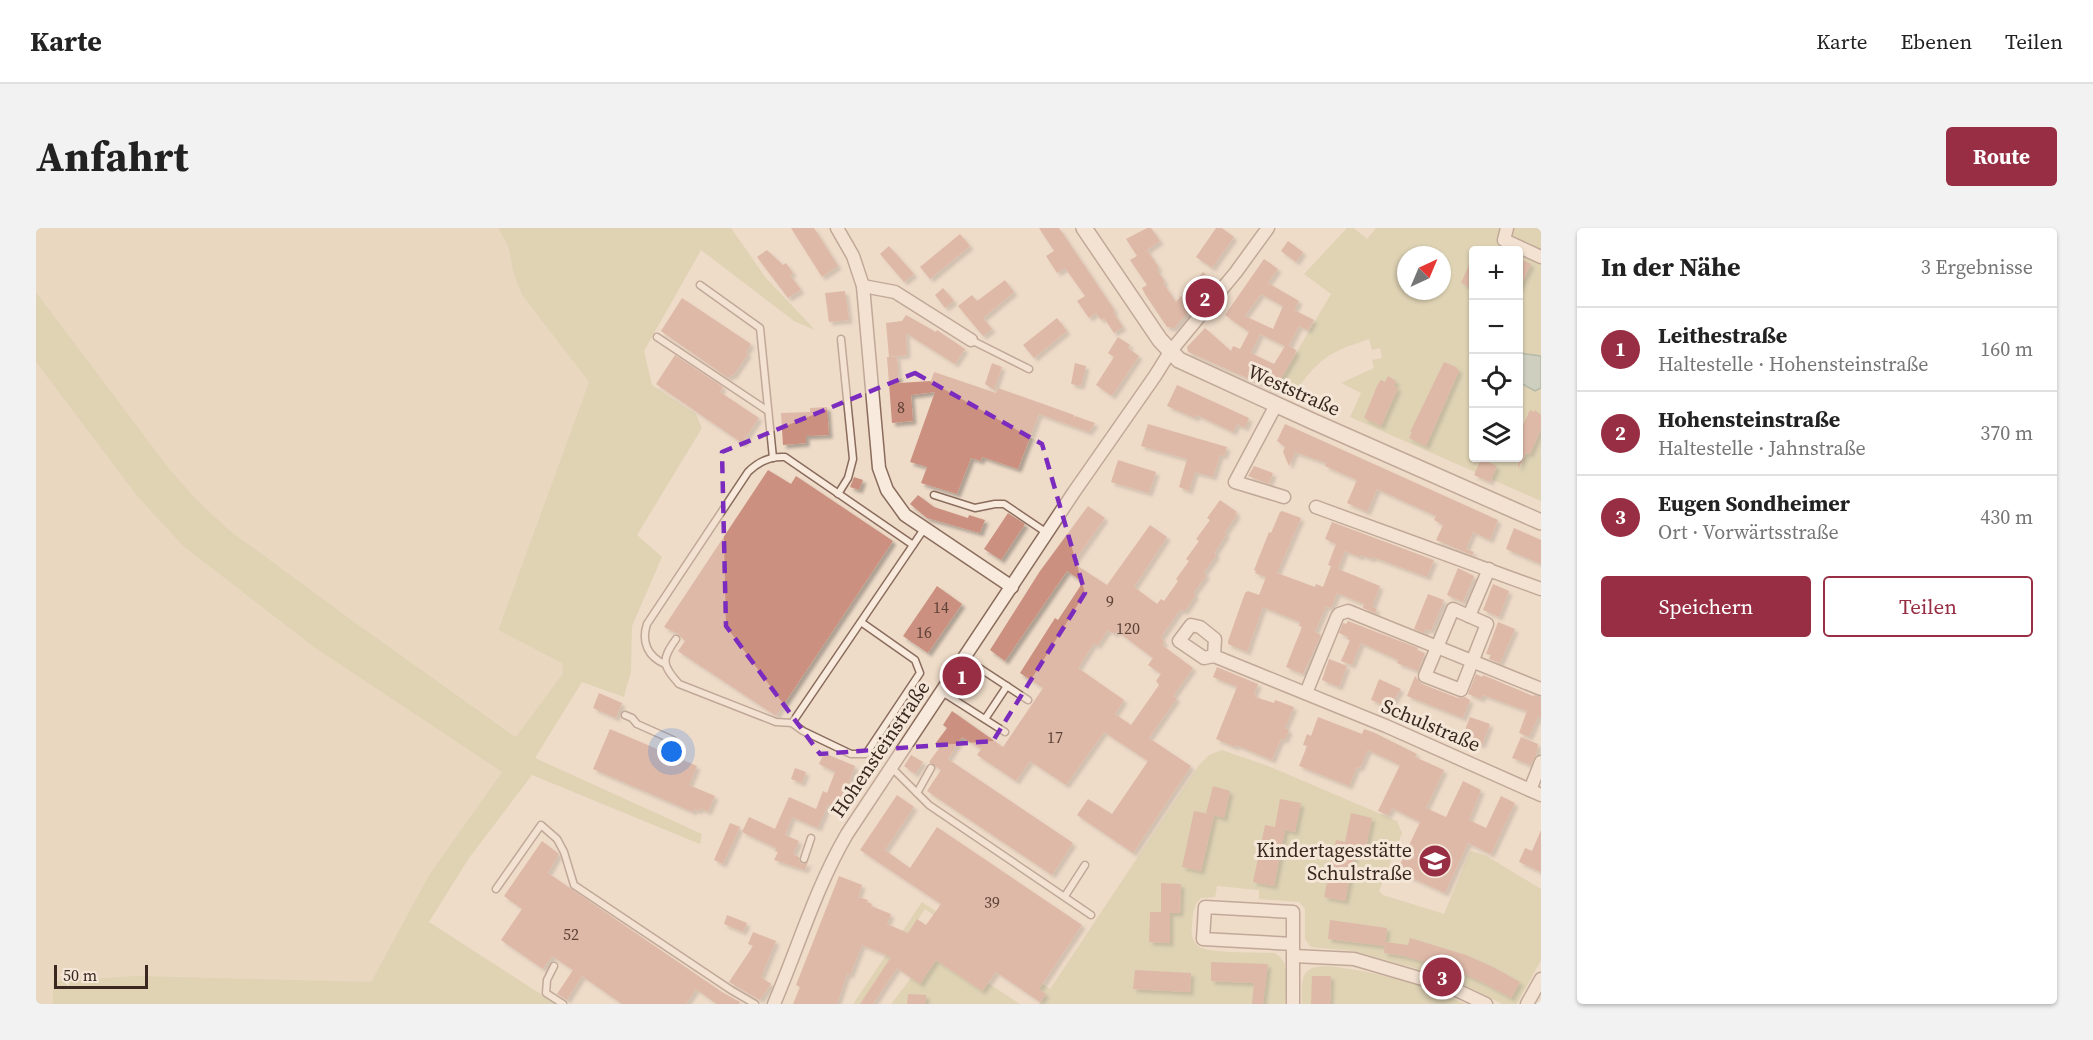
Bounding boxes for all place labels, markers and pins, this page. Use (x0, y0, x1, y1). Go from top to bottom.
pin: 2 (1186, 276, 1224, 320)
pin: 1 (942, 654, 982, 698)
place label: Kindertagesstätte Schulstraße (1256, 836, 1412, 887)
school or university icon: Kindertagesstätte Schulstraße (1417, 843, 1453, 879)
pin: 3 (1422, 954, 1462, 999)

